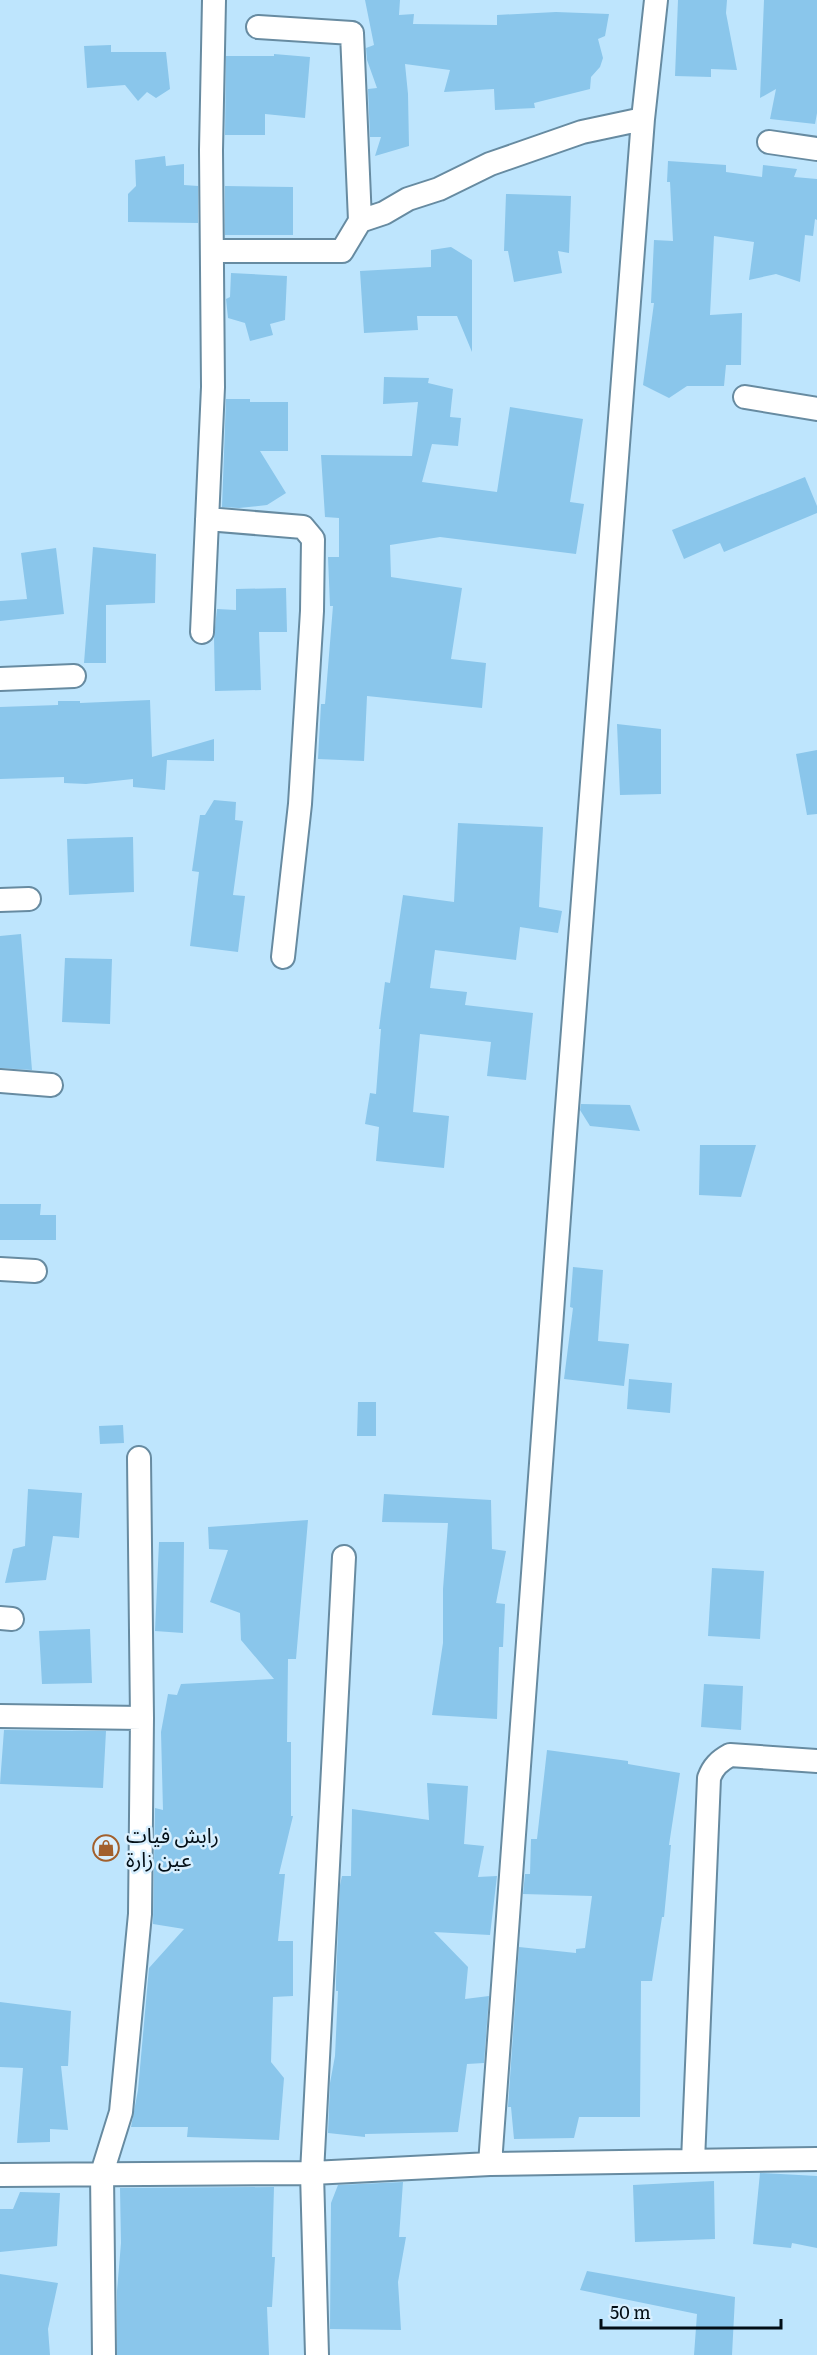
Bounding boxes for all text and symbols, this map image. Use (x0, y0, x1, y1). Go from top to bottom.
place label: رابش فيات عين زارة (126, 1818, 219, 1873)
shop icon: رابش فيات عين زارة (91, 1833, 121, 1863)
scale bar (601, 2292, 781, 2330)
text: 50 m (610, 2298, 651, 2325)

